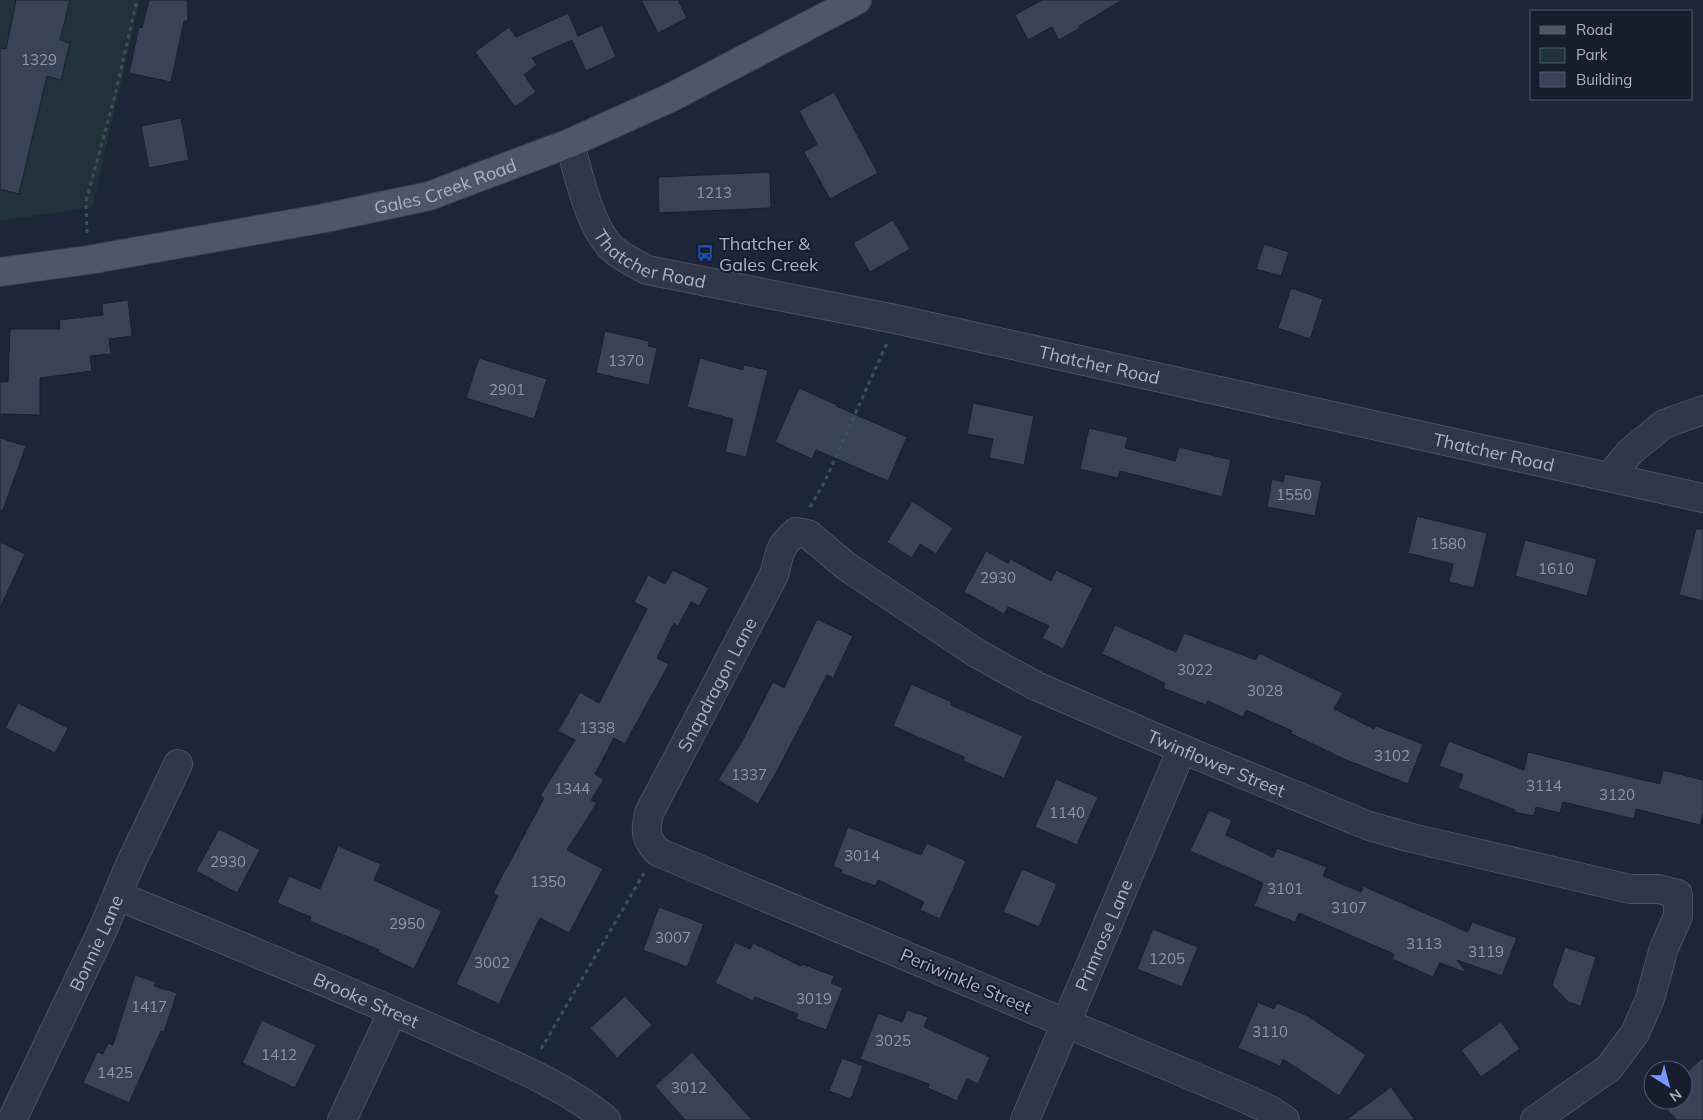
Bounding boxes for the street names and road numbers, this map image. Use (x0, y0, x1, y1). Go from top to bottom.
street label: Gales Creek Road (372, 153, 519, 219)
street label: Thatcher Road (589, 225, 708, 293)
street label: Thatcher Road (1037, 340, 1162, 389)
street label: Thatcher Road (1431, 427, 1556, 476)
street label: Snapdragon Lane (672, 613, 761, 756)
street label: Twinflower Street (1144, 724, 1289, 802)
street label: Primrose Lane (1069, 875, 1137, 994)
street label: Bonnie Lane (64, 891, 128, 995)
street label: Periwinkle Street (897, 943, 1035, 1019)
street label: Brooke Street (310, 967, 423, 1033)

